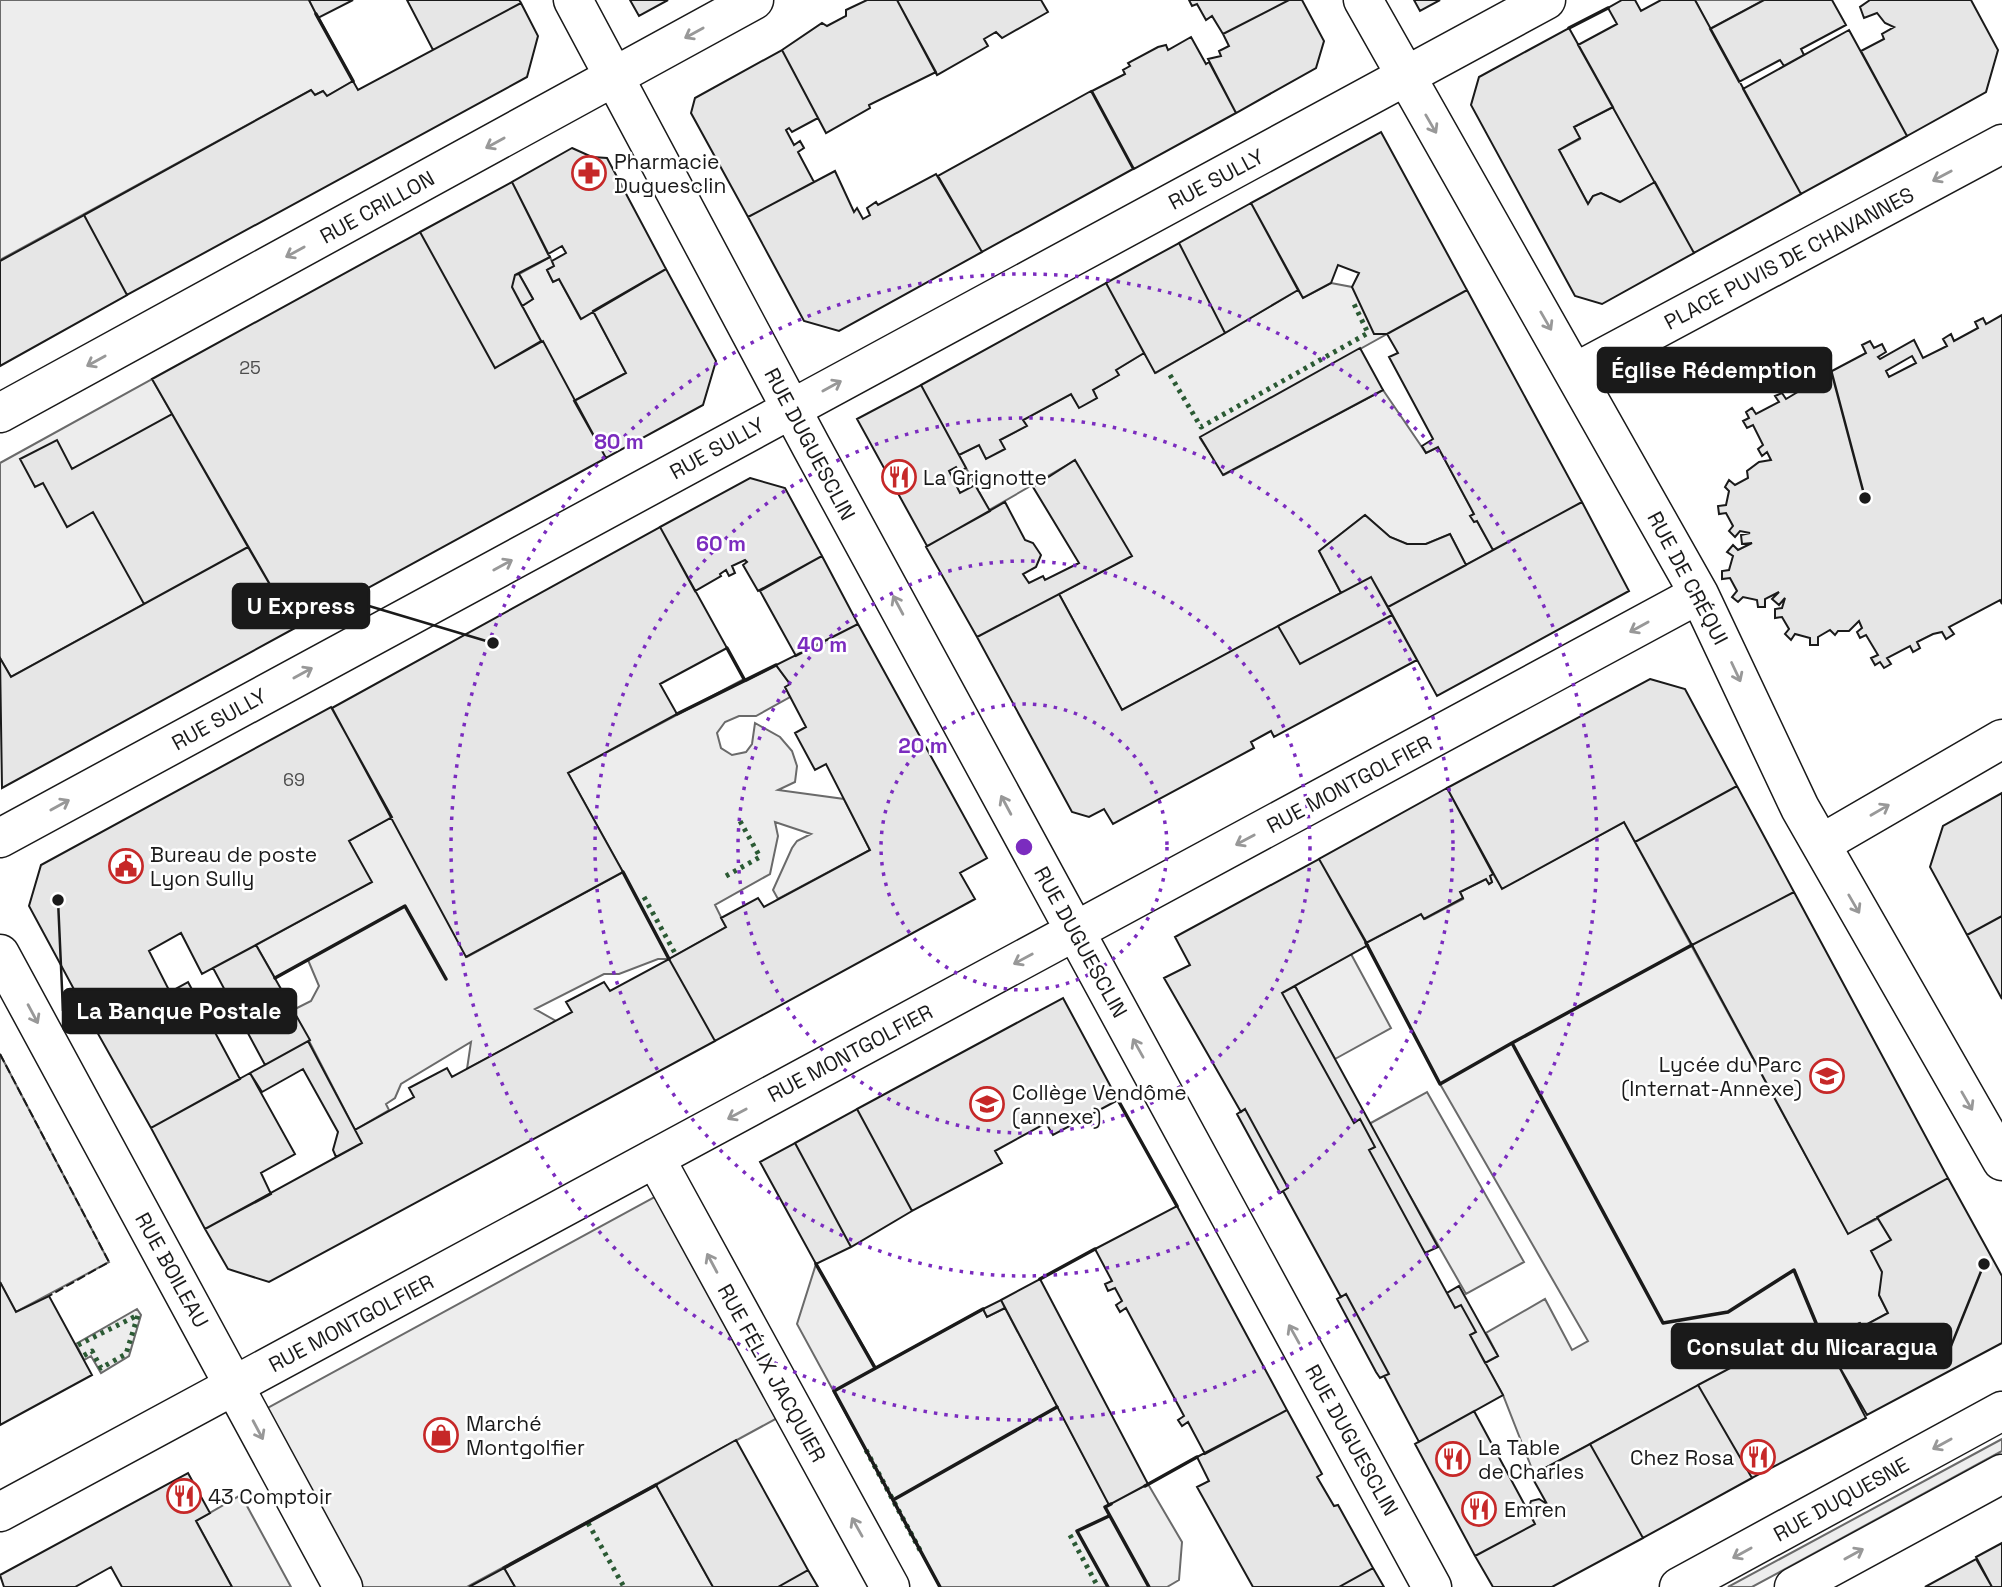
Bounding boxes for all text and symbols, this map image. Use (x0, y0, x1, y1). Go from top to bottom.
one-way arrow (684, 27, 705, 40)
one-way arrow (1424, 114, 1438, 134)
one-way arrow (485, 137, 506, 150)
street label: RUE SULLY (1164, 142, 1269, 215)
place label: Pharmacie Duguesclin (614, 148, 726, 199)
pharmacy icon: Pharmacie Duguesclin (570, 154, 608, 192)
street label: RUE CRILLON (315, 164, 439, 250)
one-way arrow (1932, 170, 1953, 183)
street label: PLACE PUVIS DE CHAVANNES (1659, 181, 1919, 335)
one-way arrow (286, 245, 306, 259)
one-way arrow (1539, 310, 1553, 330)
callout: Église Rédemption (1598, 348, 1831, 392)
one-way arrow (86, 354, 106, 368)
text: Église Rédemption (1611, 355, 1817, 385)
house number: 25 (239, 356, 261, 379)
street label: RUE DUGUESCLIN (758, 363, 862, 525)
one-way arrow (821, 379, 841, 393)
street label: RUE SULLY (665, 411, 769, 485)
text: 80 m (594, 428, 644, 455)
restaurant icon: La Grignotte (880, 458, 918, 496)
place label: La Grignotte (923, 464, 1047, 491)
street label: RUE DE CRÉQUI (1641, 507, 1735, 649)
text: 60 m (696, 530, 746, 557)
one-way arrow (492, 558, 513, 571)
callout: U Express (233, 584, 369, 628)
text: U Express (247, 591, 355, 621)
one-way arrow (890, 595, 904, 616)
one-way arrow (1629, 621, 1650, 634)
text: 40 m (797, 631, 847, 658)
one-way arrow (1730, 661, 1743, 682)
one-way arrow (292, 666, 313, 679)
street label: RUE SULLY (167, 682, 271, 756)
street label: RUE MONTGOLFIER (1262, 729, 1436, 839)
text: 20 m (898, 732, 948, 759)
house number: 69 (283, 768, 305, 791)
one-way arrow (999, 795, 1012, 816)
one-way arrow (49, 798, 70, 812)
one-way arrow (1870, 802, 1890, 816)
one-way arrow (1236, 833, 1256, 847)
centre of rings (1012, 835, 1036, 859)
place label: Bureau de poste Lyon Sully (150, 841, 317, 892)
public building icon: Bureau de poste Lyon Sully (107, 847, 145, 885)
street label: RUE DUGUESCLIN (1028, 862, 1134, 1022)
one-way arrow (1847, 893, 1861, 913)
one-way arrow (1013, 953, 1034, 967)
callout: La Banque Postale (63, 989, 296, 1033)
text: La Banque Postale (77, 996, 281, 1026)
street label: RUE MONTGOLFIER (763, 998, 937, 1108)
one-way arrow (26, 1004, 40, 1024)
one-way arrow (1131, 1038, 1144, 1059)
place label: Lycée du Parc (Internat-Annexe) (1621, 1051, 1802, 1102)
school or university icon: Lycée du Parc (Internat-Annexe) (1808, 1057, 1846, 1095)
place label: Collège Vendôme (annexe) (1012, 1079, 1187, 1130)
school or university icon: Collège Vendôme (annexe) (968, 1085, 1006, 1123)
one-way arrow (1960, 1090, 1974, 1110)
one-way arrow (727, 1108, 748, 1121)
street label: RUE BOILEAU (129, 1208, 215, 1332)
one-way arrow (705, 1254, 719, 1274)
street label: RUE MONTGOLFIER (264, 1268, 438, 1378)
street label: RUE FÉLIX JACQUIER (712, 1279, 832, 1467)
one-way arrow (1287, 1324, 1301, 1344)
callout: Consulat du Nicaragua (1672, 1324, 1951, 1368)
text: Consulat du Nicaragua (1686, 1332, 1938, 1362)
street label: RUE DUGUESCLIN (1299, 1360, 1405, 1520)
place label: Marché Montgolfier (466, 1410, 585, 1461)
shop icon: Marché Montgolfier (422, 1416, 460, 1454)
one-way arrow (251, 1419, 265, 1440)
place label: La Table de Charles (1478, 1434, 1584, 1485)
restaurant icon: Chez Rosa (1739, 1438, 1777, 1476)
one-way arrow (1932, 1438, 1953, 1451)
restaurant icon: La Table de Charles (1434, 1440, 1472, 1478)
place label: Chez Rosa (1630, 1444, 1734, 1471)
street label: RUE DUQUESNE (1768, 1451, 1914, 1547)
restaurant icon: 43 Comptoir (165, 1477, 203, 1515)
place label: 43 Comptoir (208, 1483, 332, 1510)
restaurant icon: Emren (1460, 1490, 1498, 1528)
place label: Emren (1504, 1496, 1567, 1523)
one-way arrow (850, 1517, 863, 1538)
one-way arrow (1733, 1546, 1753, 1560)
one-way arrow (1844, 1547, 1864, 1561)

